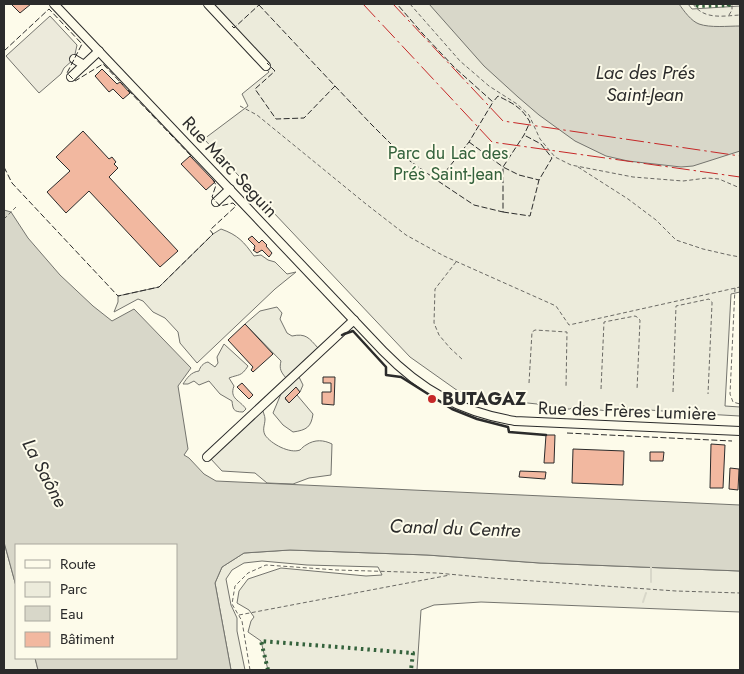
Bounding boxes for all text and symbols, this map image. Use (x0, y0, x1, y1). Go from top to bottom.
water label: Lac des Prés Saint-Jean (595, 59, 695, 108)
street label: Rue Marc Seguin (176, 110, 284, 224)
park label: Parc du Lac des Prés Saint-Jean (388, 140, 508, 187)
place label: BUTAGAZ (442, 386, 526, 412)
marker: BUTAGAZ (426, 393, 438, 405)
street label: Rue des Frères Lumière (537, 395, 717, 427)
water label: La Saône (16, 434, 75, 513)
water label: Canal du Centre (389, 512, 521, 544)
legend (15, 544, 178, 659)
text: Route (60, 553, 96, 575)
text: Parc (60, 578, 87, 600)
text: Eau (60, 603, 83, 625)
text: Bâtiment (60, 628, 114, 650)

